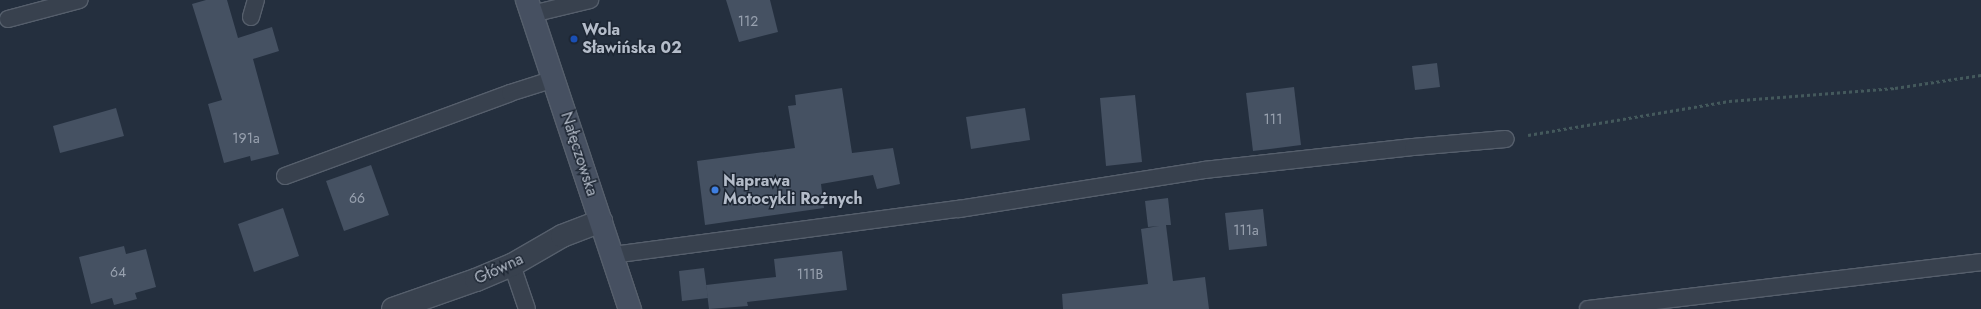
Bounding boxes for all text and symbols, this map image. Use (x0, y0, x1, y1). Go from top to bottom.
house number: 112 (738, 13, 758, 29)
place label: Wola Sławińska 02 (582, 20, 682, 58)
marker: Wola Sławińska 02 (569, 34, 579, 44)
street label: Nałęczowska (556, 109, 602, 199)
house number: 111 (1264, 111, 1282, 127)
house number: 191a (232, 130, 260, 146)
place label: Naprawa Motocykli Rożnych (723, 171, 863, 209)
marker: Naprawa Motocykli Rożnych (710, 185, 720, 195)
house number: 66 (349, 190, 365, 206)
house number: 111a (1233, 222, 1259, 238)
street label: Główna (472, 249, 526, 289)
house number: 64 (110, 264, 126, 280)
house number: 111B (797, 266, 823, 282)

